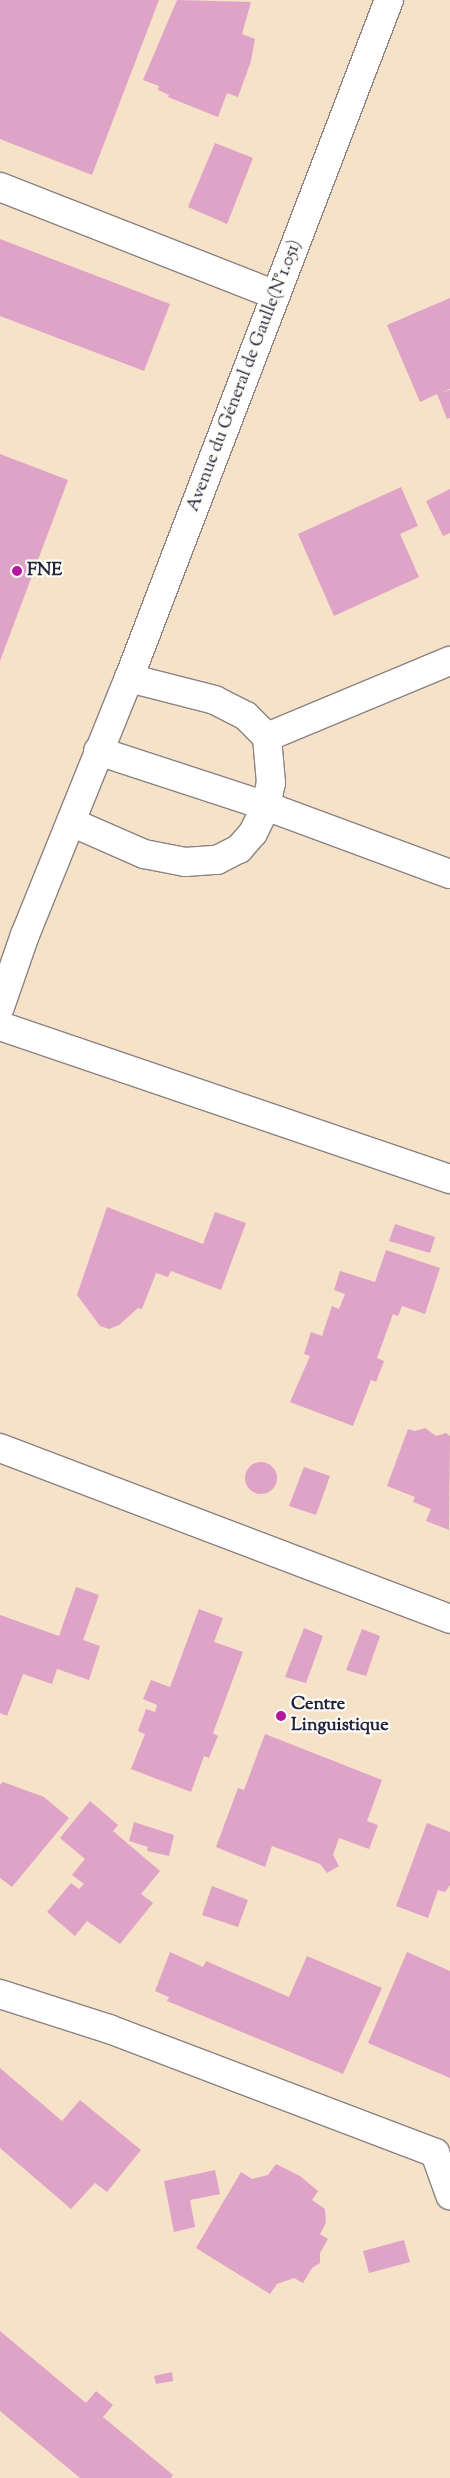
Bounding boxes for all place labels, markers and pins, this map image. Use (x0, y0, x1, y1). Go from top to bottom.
place label: FNE (27, 560, 62, 582)
marker: FNE (11, 565, 23, 577)
place label: Centre Linguistique (291, 1695, 389, 1738)
marker: Centre Linguistique (275, 1710, 287, 1722)

